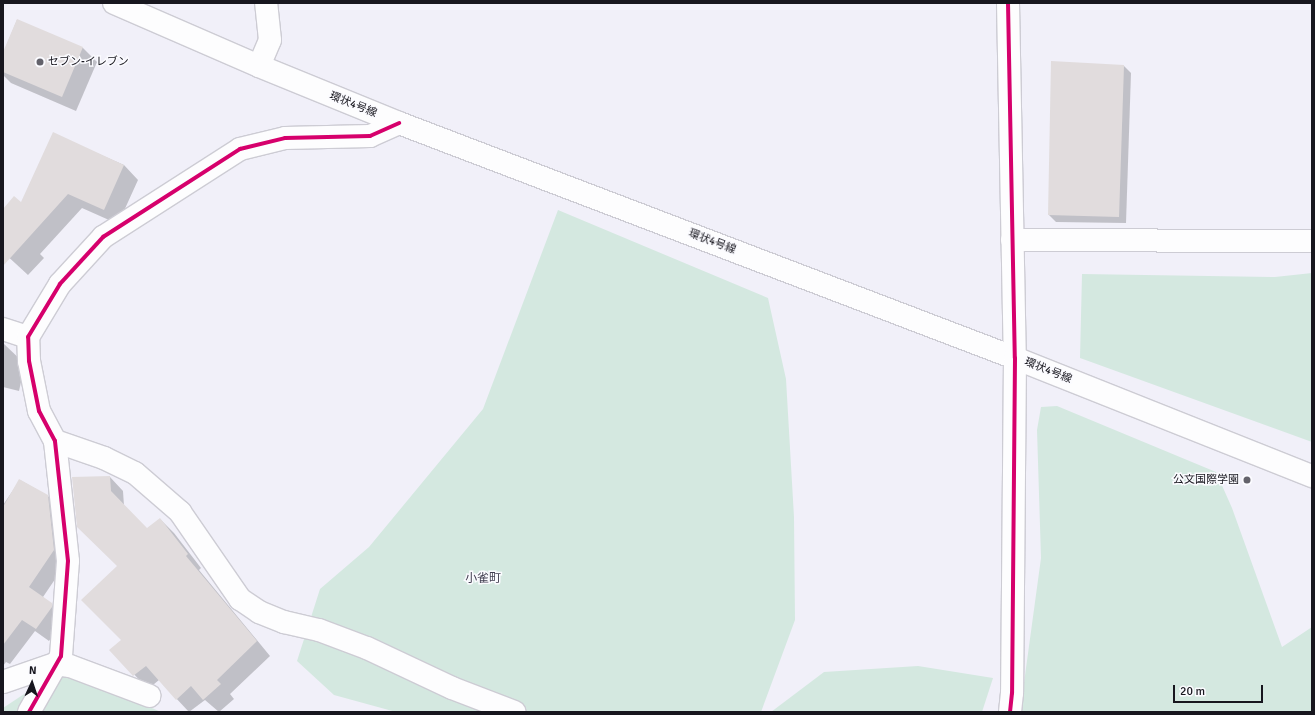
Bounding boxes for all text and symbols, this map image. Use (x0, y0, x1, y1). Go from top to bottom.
place label: セブン-イレブン (48, 55, 129, 69)
marker: セブン-イレブン (35, 57, 45, 67)
street label: 環状4号線 (327, 90, 379, 120)
street label: 環状4号線 (686, 227, 738, 257)
street label: 環状4号線 (1022, 356, 1074, 386)
place label: 公文国際学園 (1173, 473, 1239, 487)
marker: 公文国際学園 (1242, 475, 1252, 485)
district label: 小雀町 (465, 572, 501, 586)
north arrow (12, 663, 52, 703)
text: N (28, 664, 37, 677)
scale bar (1175, 677, 1265, 703)
text: 20 m (1180, 684, 1205, 699)

